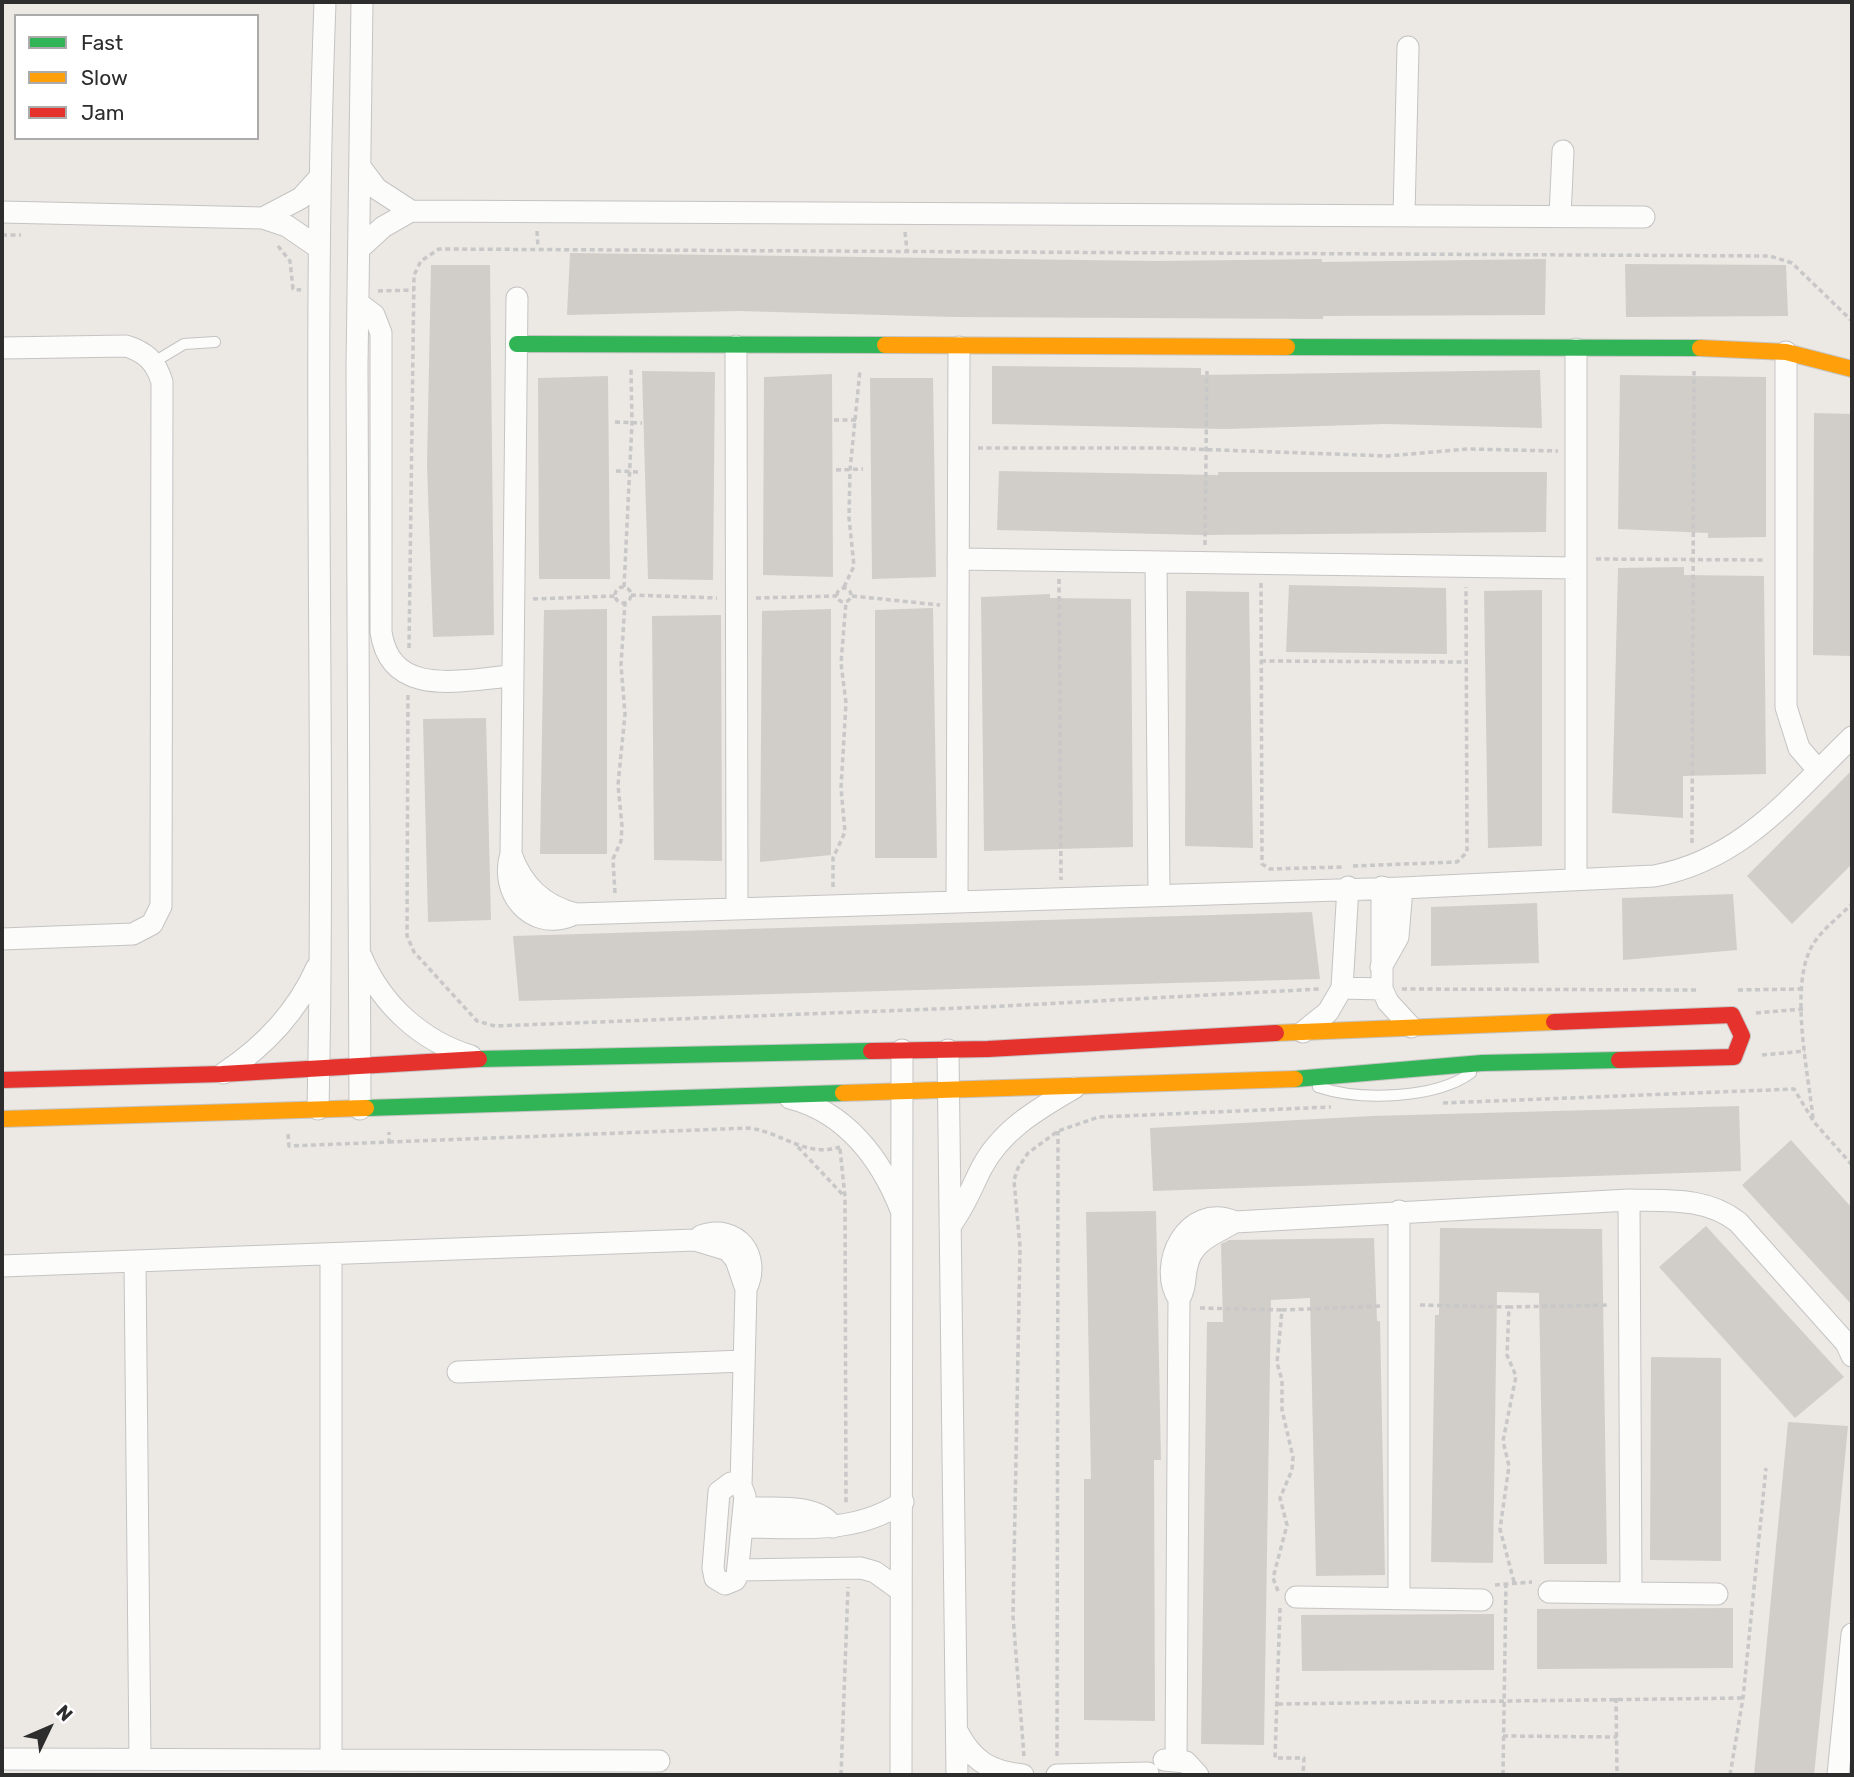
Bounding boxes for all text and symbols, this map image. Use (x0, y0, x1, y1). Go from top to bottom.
legend (14, 14, 259, 140)
text: Fast (81, 30, 123, 55)
text: Slow (81, 65, 128, 90)
text: Jam (81, 100, 125, 125)
north arrow (14, 1693, 84, 1763)
text: N (51, 1700, 77, 1726)

